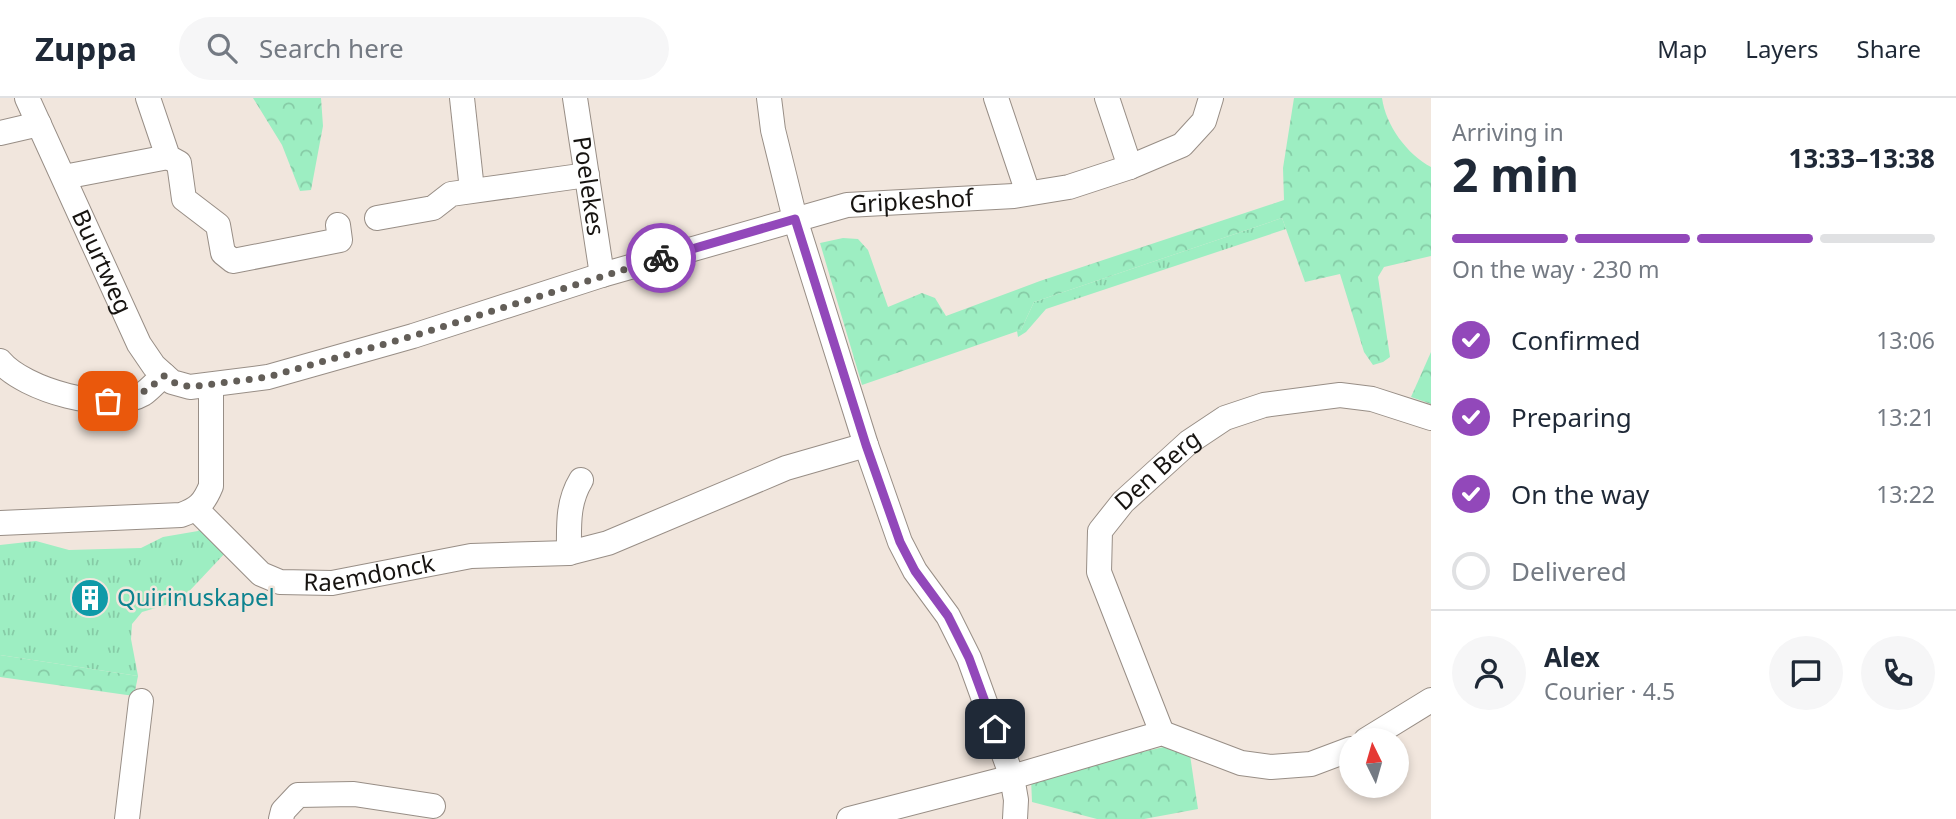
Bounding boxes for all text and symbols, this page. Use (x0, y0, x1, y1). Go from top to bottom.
search box (179, 17, 669, 80)
text: Zuppa (35, 26, 137, 71)
icon: search (203, 29, 241, 67)
text: Search here (259, 30, 404, 66)
text: Map (1657, 32, 1707, 65)
text: Layers (1745, 32, 1819, 65)
text: Share (1857, 32, 1921, 65)
text: Arriving in (1452, 116, 1564, 148)
street label: Poelekes (566, 134, 614, 238)
text: 13:33–13:38 (1788, 140, 1935, 176)
text: 2 min (1452, 143, 1579, 205)
street label: Gripkeshof (849, 180, 976, 220)
street label: Buurtweg (65, 204, 141, 319)
courier (626, 223, 696, 293)
icon: bike (642, 239, 680, 277)
text: On the way · 230 m (1452, 253, 1659, 285)
icon: check (1452, 321, 1490, 359)
text: Confirmed (1511, 322, 1641, 358)
text: 13:06 (1876, 324, 1935, 356)
pin (78, 371, 138, 431)
icon: bag (89, 382, 127, 420)
icon: check (1452, 398, 1490, 436)
text: Preparing (1511, 399, 1632, 435)
text: 13:21 (1876, 401, 1935, 433)
street label: Den Berg (1107, 421, 1206, 517)
icon: check (1452, 475, 1490, 513)
text: On the way (1511, 476, 1649, 512)
text: 13:22 (1876, 478, 1935, 510)
street label: Raemdonck (303, 545, 437, 598)
text: Delivered (1511, 553, 1627, 589)
building icon: Quirinuskapel (69, 577, 111, 619)
place label: Quirinuskapel (117, 580, 275, 613)
button: person (1452, 636, 1526, 710)
button: chat (1769, 636, 1843, 710)
button: phone (1861, 636, 1935, 710)
text: Alex (1544, 639, 1600, 675)
text: Courier · 4.5 (1544, 675, 1675, 707)
pin (965, 699, 1025, 759)
icon: home (976, 710, 1014, 748)
north arrow (1339, 728, 1409, 798)
map controls (1339, 728, 1409, 798)

